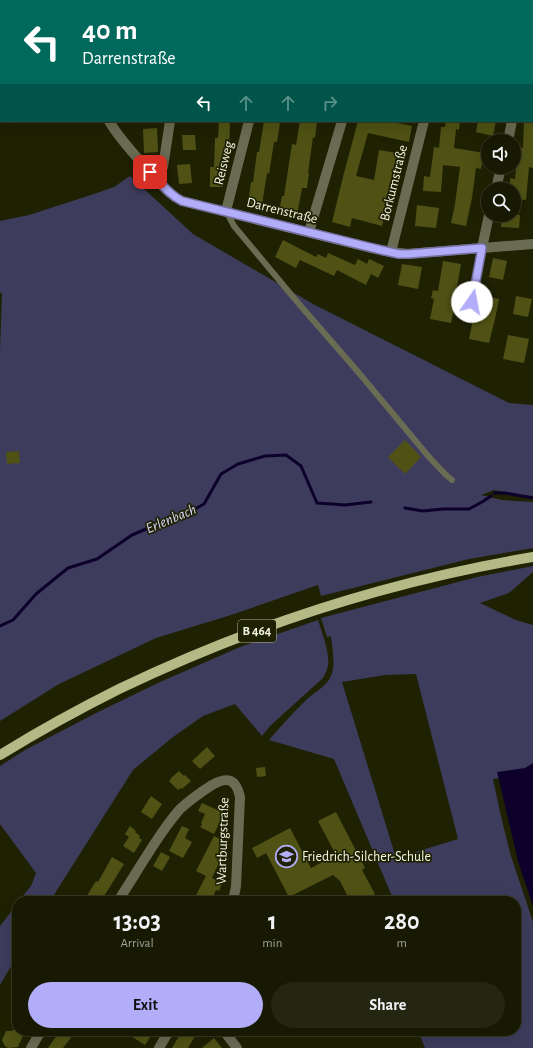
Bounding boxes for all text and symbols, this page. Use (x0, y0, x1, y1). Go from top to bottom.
icon: left (16, 16, 68, 68)
text: 40 m (82, 17, 138, 45)
text: Darrenstraße (82, 50, 176, 68)
icon: left (193, 92, 215, 114)
icon: ahead (235, 92, 257, 114)
icon: ahead (277, 92, 299, 114)
icon: right (319, 92, 341, 114)
map controls (481, 134, 521, 222)
button: sound (481, 134, 521, 174)
street label: Reisweg (212, 139, 236, 186)
street label: Borkumstraße (378, 143, 410, 223)
pin (133, 155, 167, 189)
icon: arrive (139, 161, 161, 183)
button: search (481, 182, 521, 222)
street label: Darrenstraße (245, 195, 319, 227)
position arrow (451, 281, 493, 323)
water label: Erlenbach (144, 502, 198, 536)
road number: B 464 (238, 620, 276, 642)
street label: Wartburgstraße (214, 797, 232, 885)
school or university icon: Friedrich-Silcher-Schule (273, 844, 299, 870)
place label: Friedrich-Silcher-Schule (302, 850, 431, 864)
text: 13:03 (113, 910, 161, 934)
text: 1 (268, 910, 277, 934)
text: 280 (384, 910, 420, 934)
text: Arrival (120, 937, 154, 950)
text: min (262, 937, 282, 950)
text: m (397, 937, 407, 950)
button: Exit (28, 982, 263, 1028)
button: Share (271, 982, 505, 1028)

